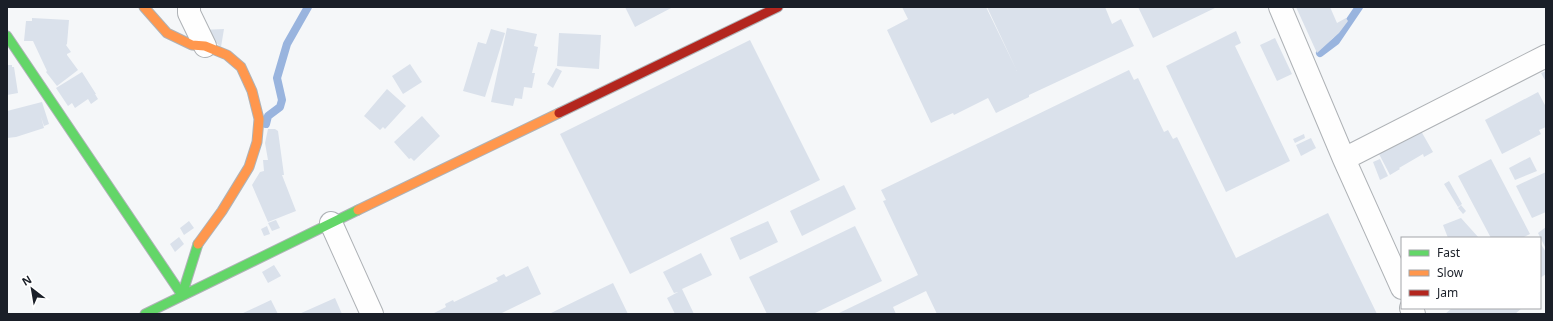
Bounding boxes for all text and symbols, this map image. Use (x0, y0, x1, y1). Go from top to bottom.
legend (1401, 237, 1541, 309)
text: Fast (1437, 244, 1461, 261)
text: Slow (1437, 264, 1464, 281)
north arrow (12, 269, 52, 309)
text: N (19, 271, 34, 289)
text: Jam (1436, 284, 1458, 301)

